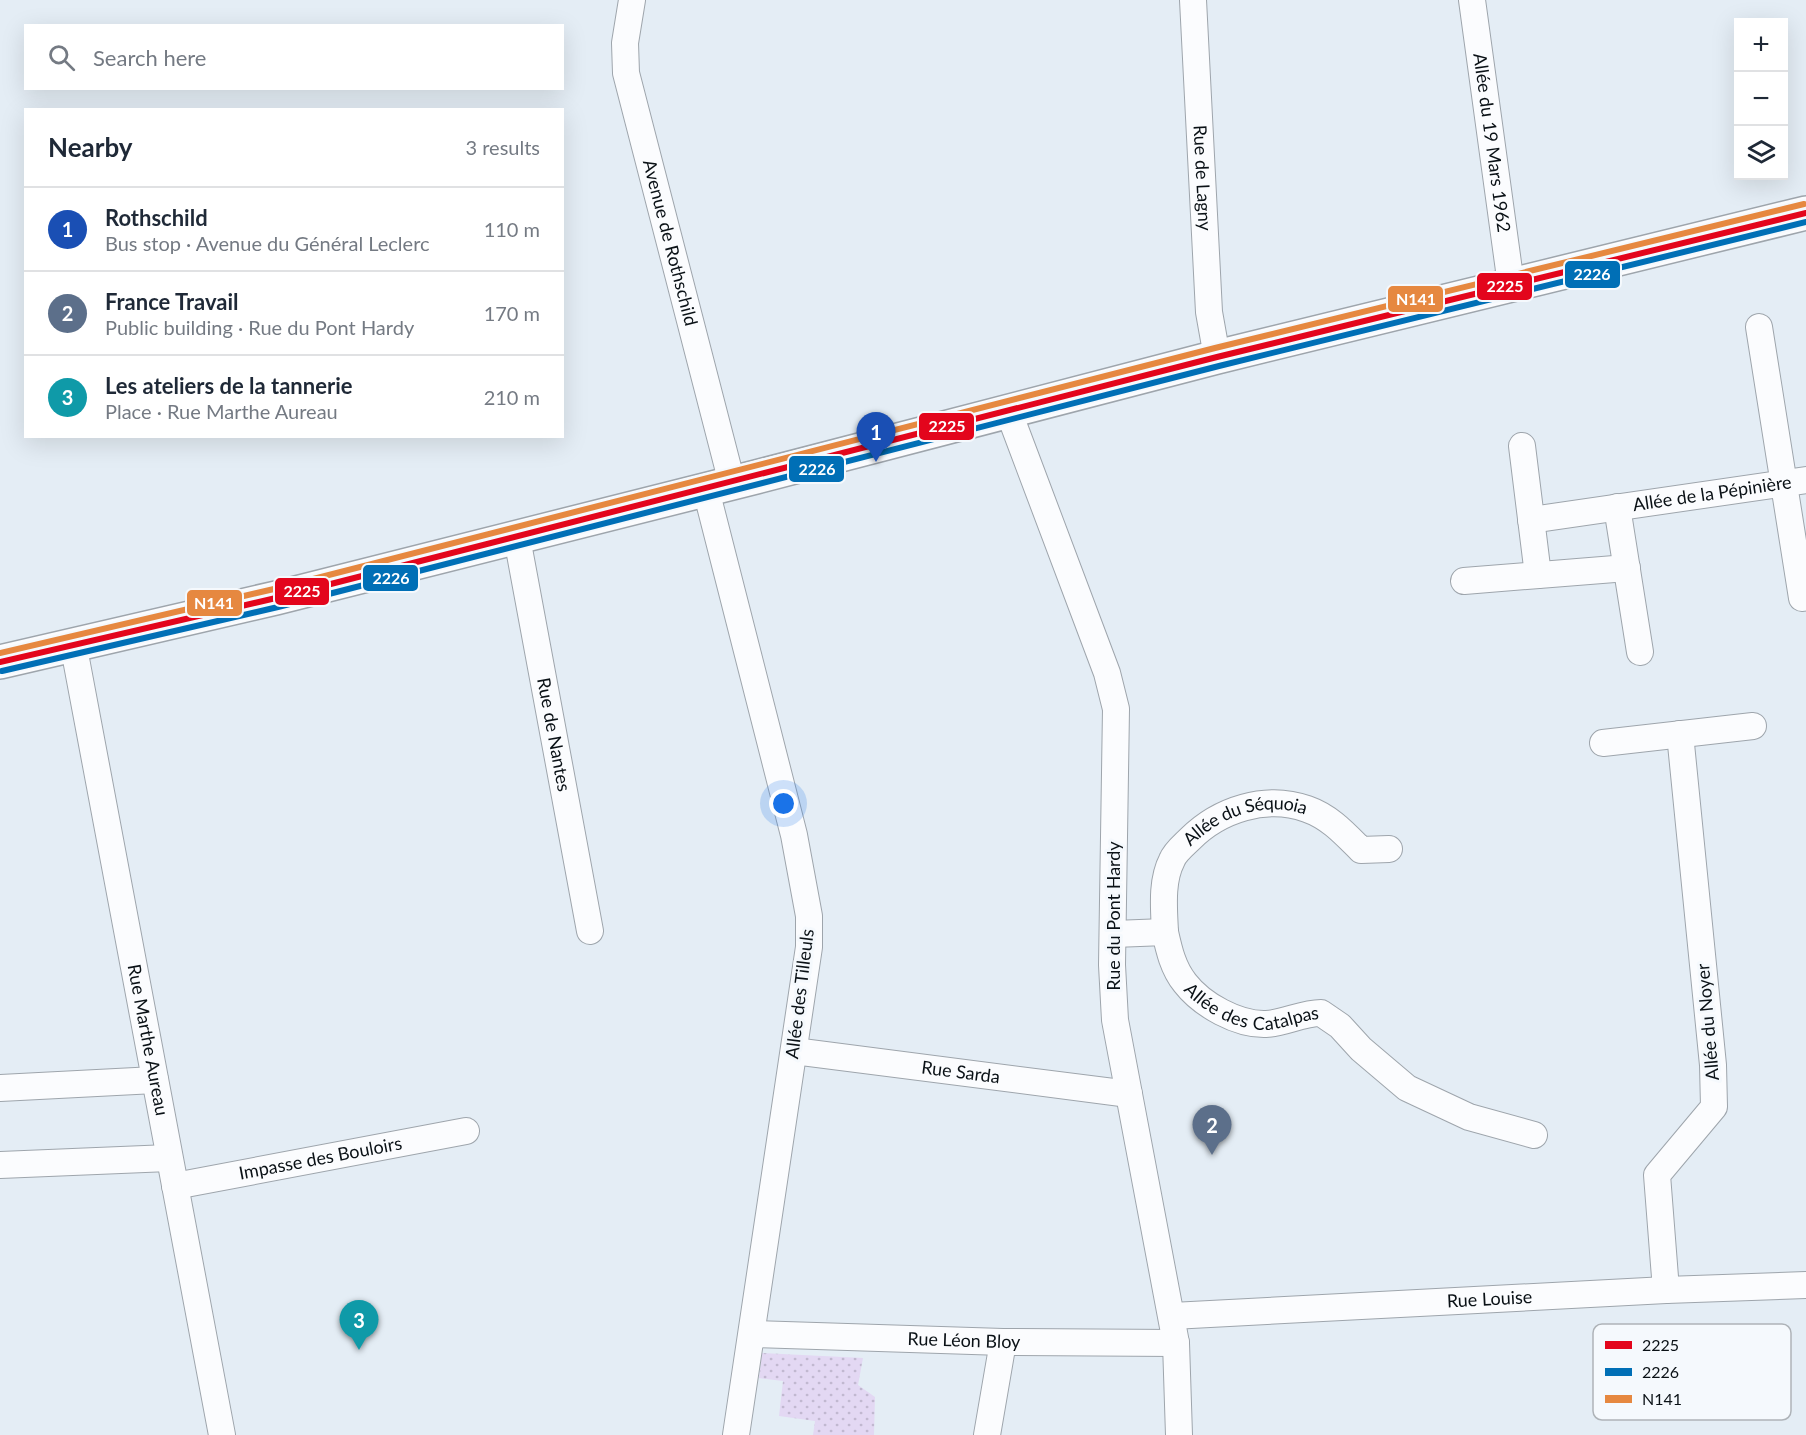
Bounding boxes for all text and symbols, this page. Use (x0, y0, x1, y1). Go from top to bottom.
map controls (1734, 18, 1788, 180)
button: + (1734, 18, 1788, 72)
search box (24, 24, 564, 90)
icon: search (45, 41, 78, 74)
text: Search here (93, 44, 206, 71)
street label: Allée du 19 Mars 1962 (1469, 52, 1516, 234)
button: − (1734, 72, 1788, 126)
street label: Rue de Lagny (1189, 124, 1217, 232)
button: layers (1734, 126, 1788, 180)
text: Nearby (48, 131, 133, 163)
text: 3 results (465, 135, 540, 159)
street label: Avenue de Rothschild (639, 157, 703, 328)
text: Rothschild (105, 204, 208, 231)
text: 1 (62, 217, 73, 241)
text: 110 m (484, 217, 540, 241)
text: Bus stop · Avenue du Général Leclerc (105, 231, 430, 255)
line badge: 2226 (1564, 260, 1621, 289)
text: 2226 (1573, 264, 1611, 283)
line badge: 2225 (1476, 272, 1533, 301)
text: 2225 (1486, 276, 1524, 295)
line badge: N141 (1387, 285, 1444, 313)
text: France Travail (105, 288, 239, 315)
text: N141 (1396, 289, 1436, 308)
text: 2 (62, 301, 73, 325)
text: 170 m (484, 301, 540, 325)
text: Public building · Rue du Pont Hardy (105, 315, 414, 339)
text: Les ateliers de la tannerie (105, 372, 352, 399)
text: 3 (62, 385, 73, 409)
text: 210 m (484, 385, 540, 409)
text: Place · Rue Marthe Aureau (105, 399, 338, 423)
pin: 1 (856, 412, 896, 462)
line badge: 2225 (918, 412, 975, 441)
text: 2225 (928, 416, 966, 435)
line badge: 2226 (788, 455, 845, 483)
text: 2226 (798, 459, 836, 478)
street label: Allée de la Pépinière (1631, 470, 1793, 515)
line badge: 2226 (362, 564, 419, 592)
text: 2226 (372, 568, 410, 587)
line badge: 2225 (274, 577, 330, 606)
text: 2225 (283, 581, 321, 600)
line badge: N141 (186, 589, 243, 617)
text: N141 (194, 593, 234, 612)
street label: Rue de Nantes (533, 676, 576, 793)
your location (769, 789, 798, 818)
street label: Allée du Séquoia (1178, 791, 1310, 850)
street label: Rue du Pont Hardy (1102, 841, 1124, 991)
street label: Allée des Tilleuls (780, 927, 818, 1060)
street label: Rue Marthe Aureau (124, 962, 174, 1117)
street label: Allée du Noyer (1691, 962, 1723, 1082)
street label: Allée des Catalpas (1180, 978, 1320, 1034)
street label: Rue Sarda (920, 1055, 1001, 1087)
pin: 2 (1192, 1106, 1232, 1155)
street label: Impasse des Bouloirs (237, 1131, 404, 1184)
street label: Rue Louise (1446, 1285, 1533, 1312)
pin: 3 (340, 1300, 378, 1350)
legend (1593, 1324, 1791, 1420)
street label: Rue Léon Bloy (907, 1327, 1021, 1352)
text: 2225 (1642, 1335, 1679, 1354)
text: 2226 (1642, 1362, 1679, 1381)
text: N141 (1642, 1389, 1682, 1408)

